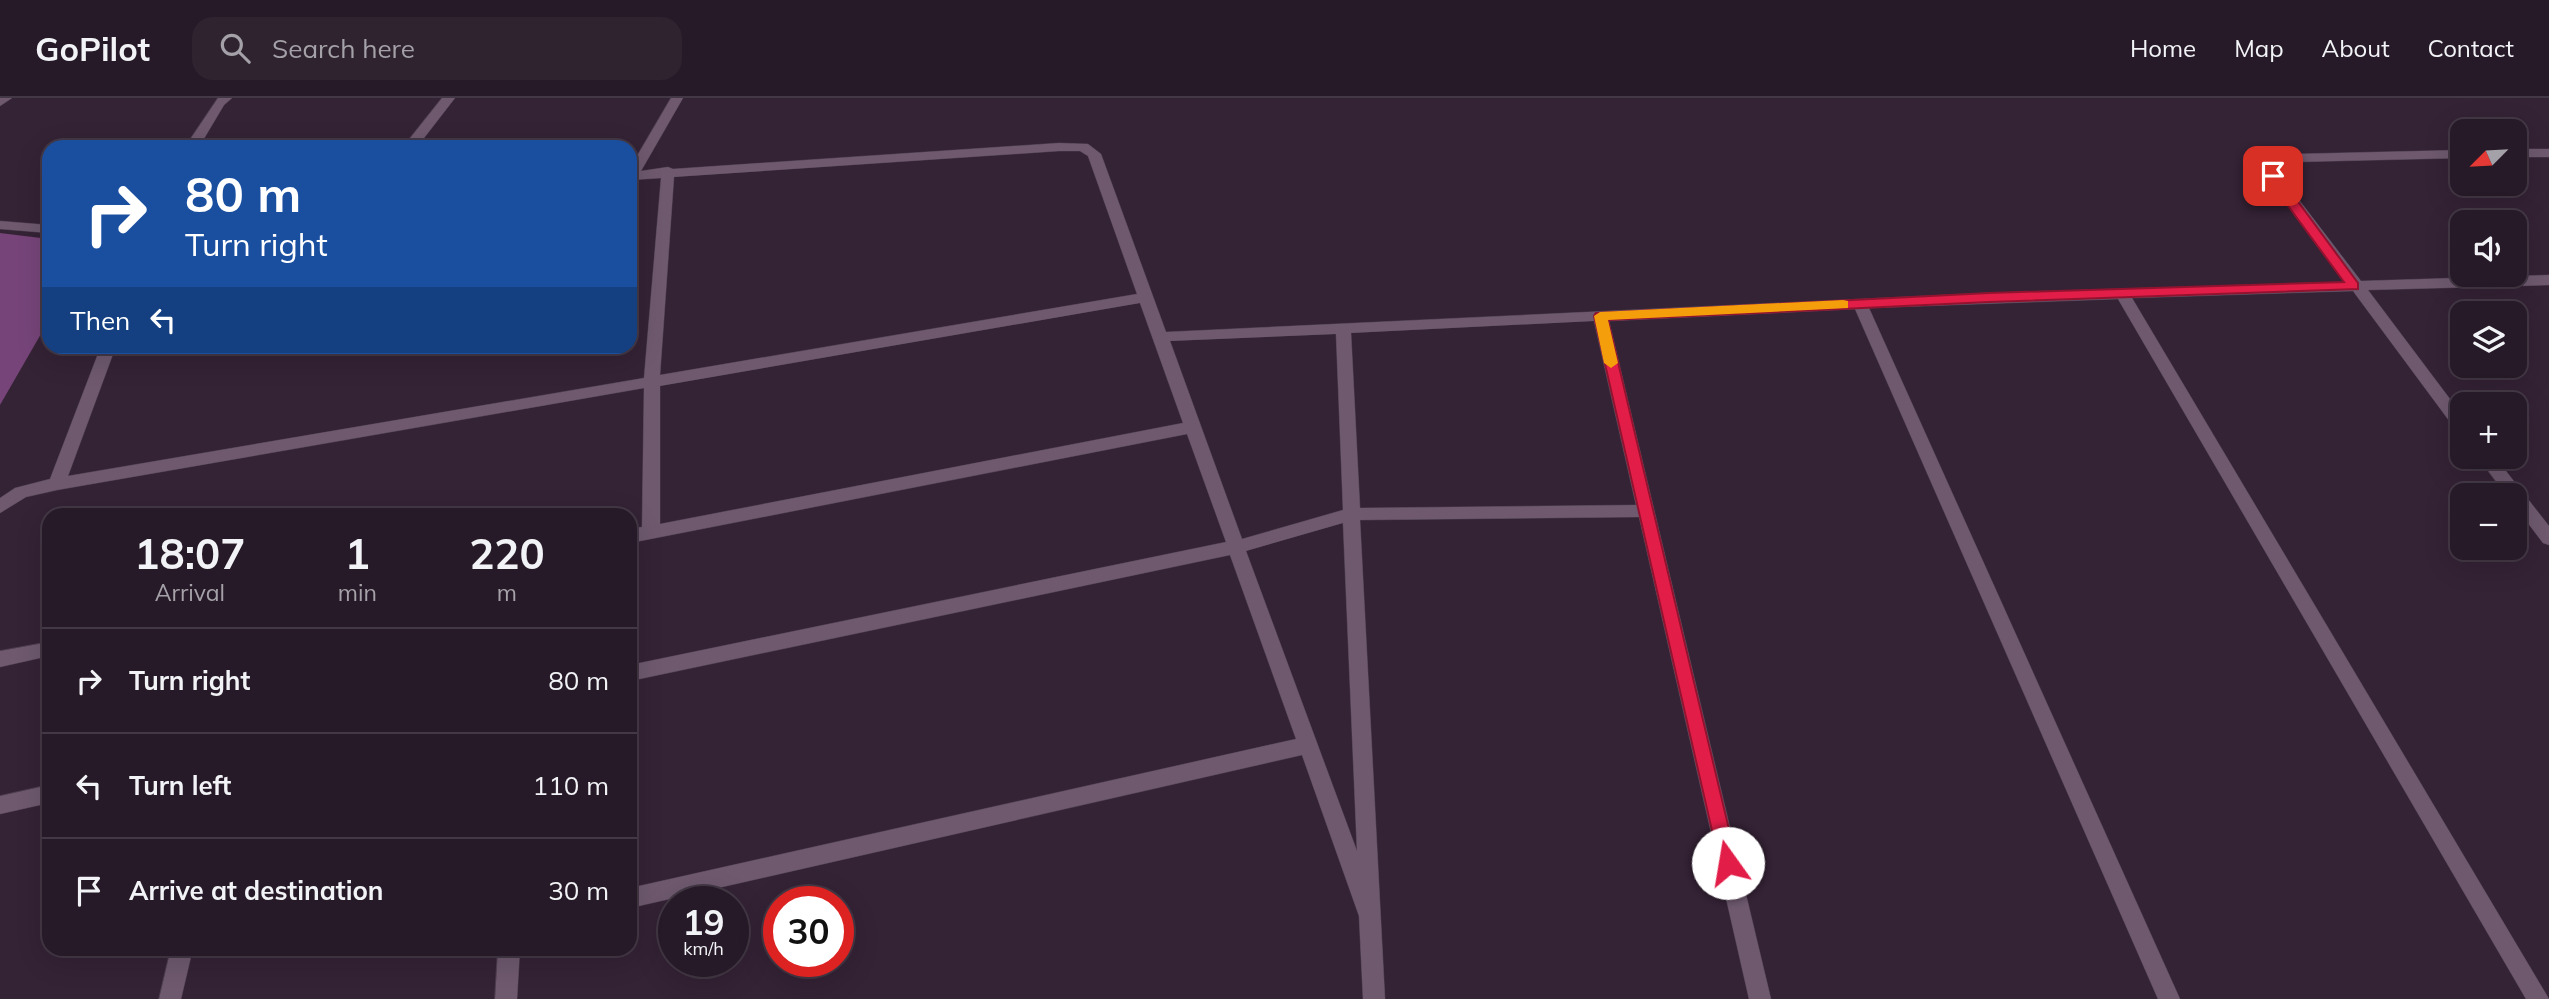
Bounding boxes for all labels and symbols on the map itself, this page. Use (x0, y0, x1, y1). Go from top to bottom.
north arrow (2450, 119, 2527, 196)
pin (2243, 146, 2303, 206)
position arrow (1691, 826, 1765, 900)
speed limit sign: 30 (763, 886, 854, 977)

